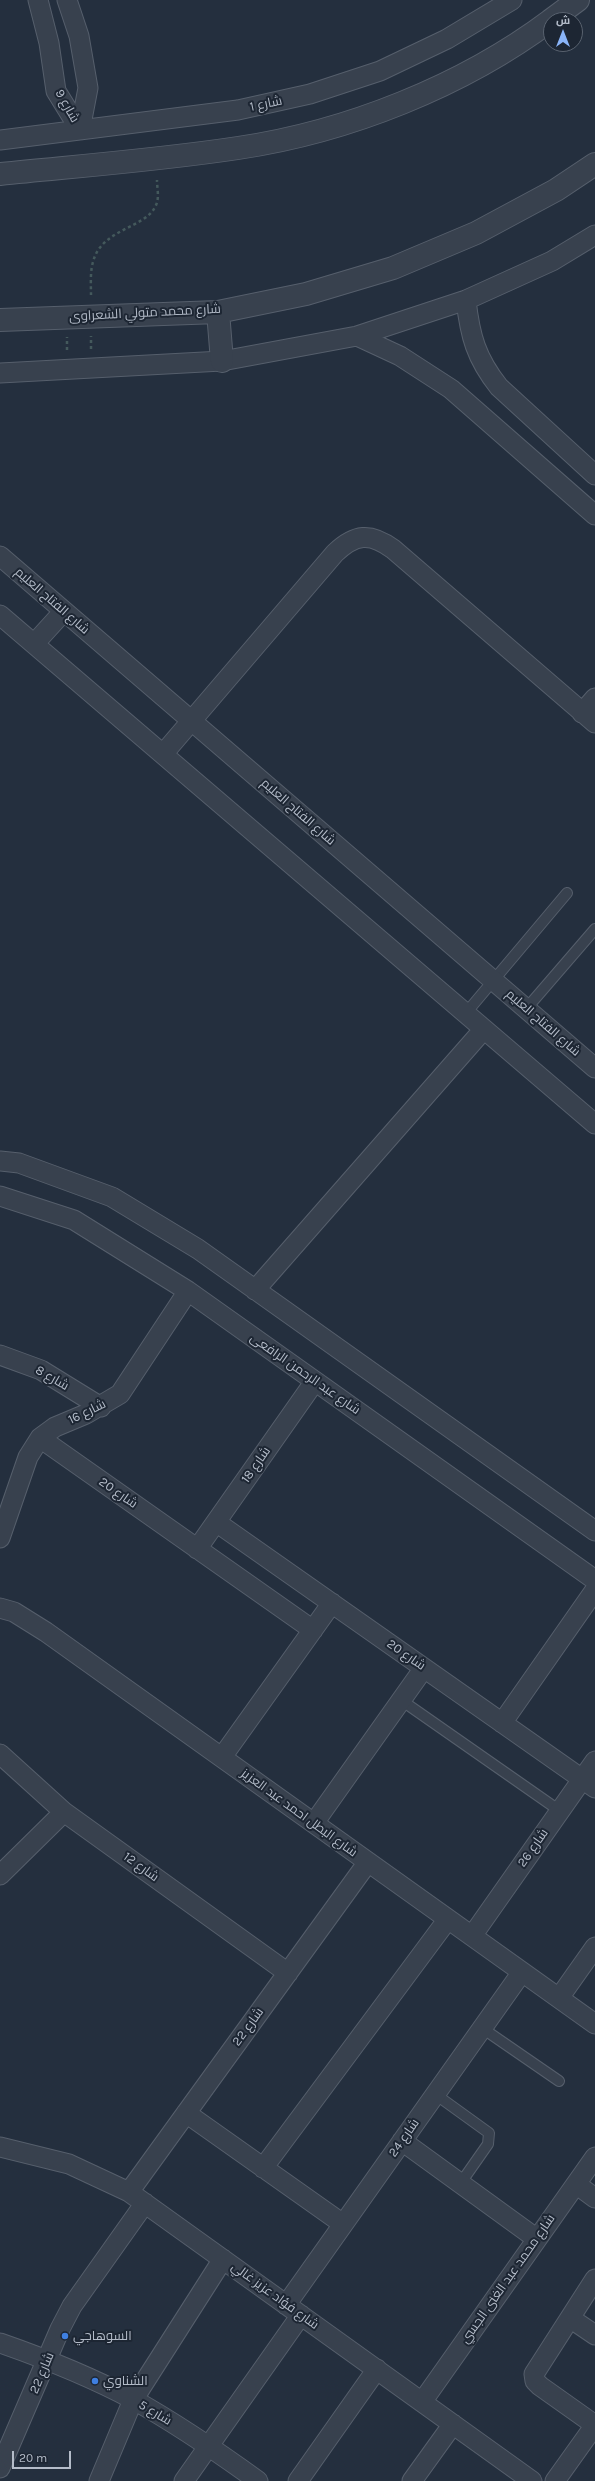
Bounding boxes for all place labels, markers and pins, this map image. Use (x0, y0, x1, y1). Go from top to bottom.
place label: السوهاجي (73, 2328, 132, 2344)
marker: السوهاجي (60, 2331, 70, 2341)
place label: الشناوي (103, 2373, 148, 2389)
marker: الشناوي (90, 2376, 100, 2386)

